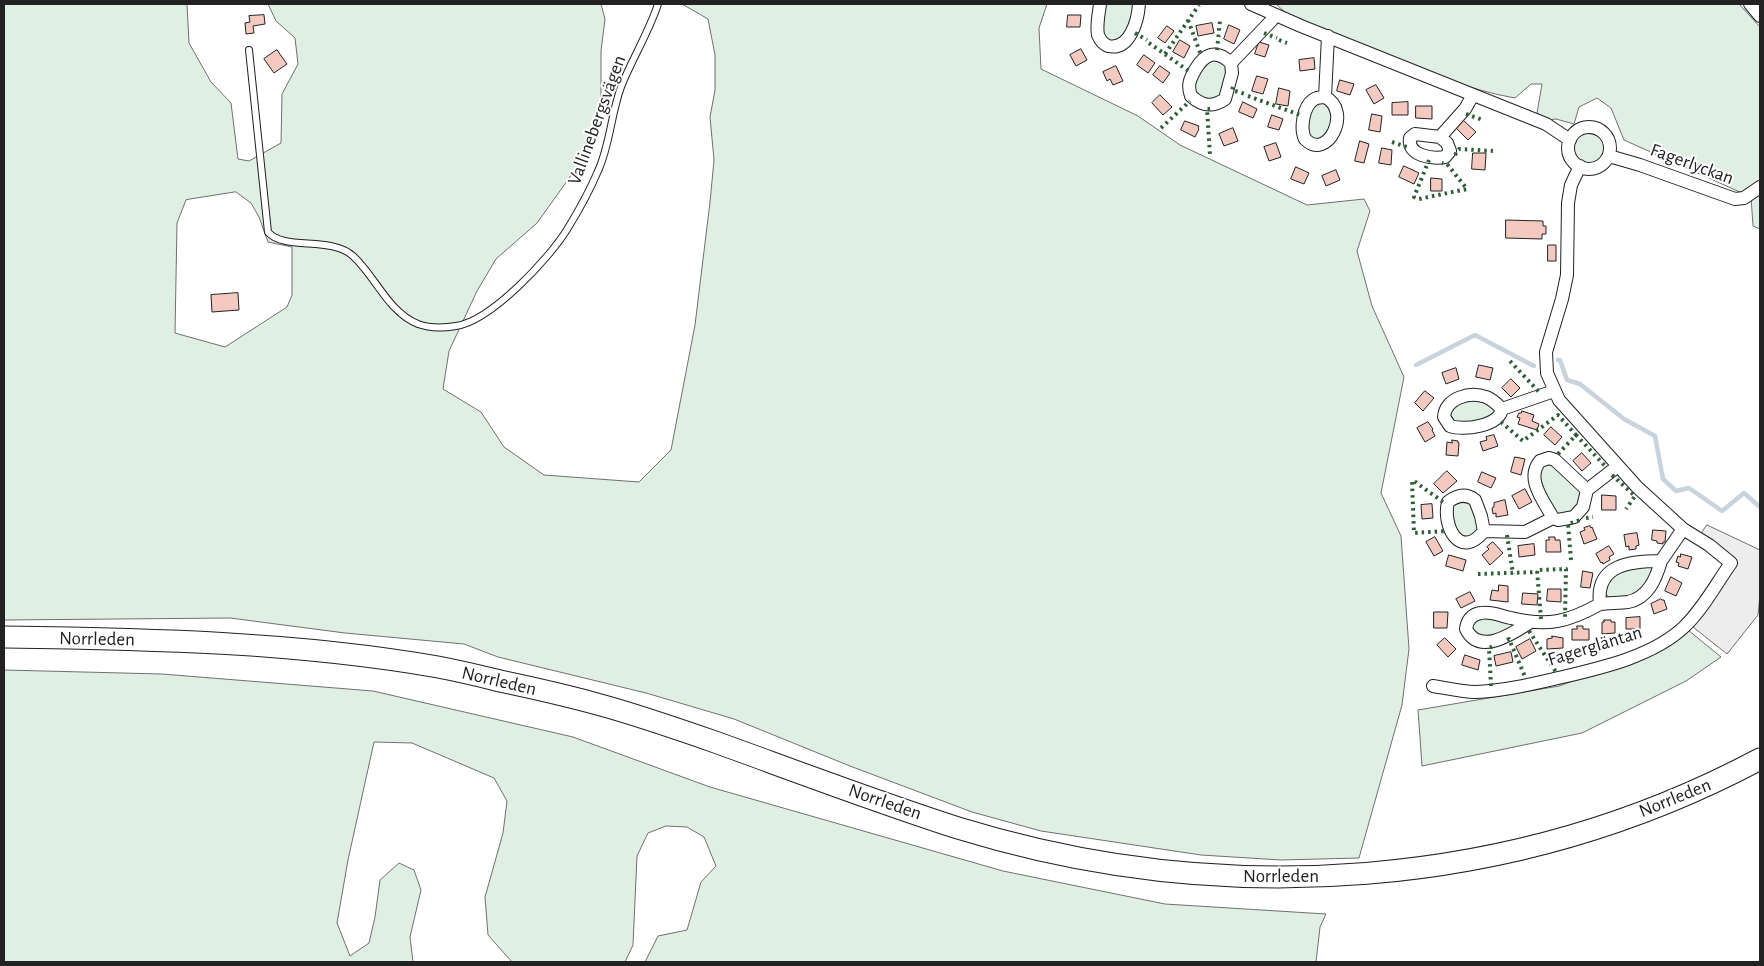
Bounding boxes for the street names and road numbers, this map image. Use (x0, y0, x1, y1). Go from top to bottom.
street label: Vallinebergsvägen (563, 52, 631, 188)
street label: Fagerlyckan (1647, 138, 1737, 190)
street label: Fagergläntan (1545, 621, 1645, 671)
street label: Norrleden (59, 627, 135, 651)
street label: Norrleden (459, 661, 539, 701)
street label: Norrleden (1636, 773, 1714, 823)
street label: Norrleden (845, 779, 925, 825)
street label: Norrleden (1243, 865, 1319, 887)

